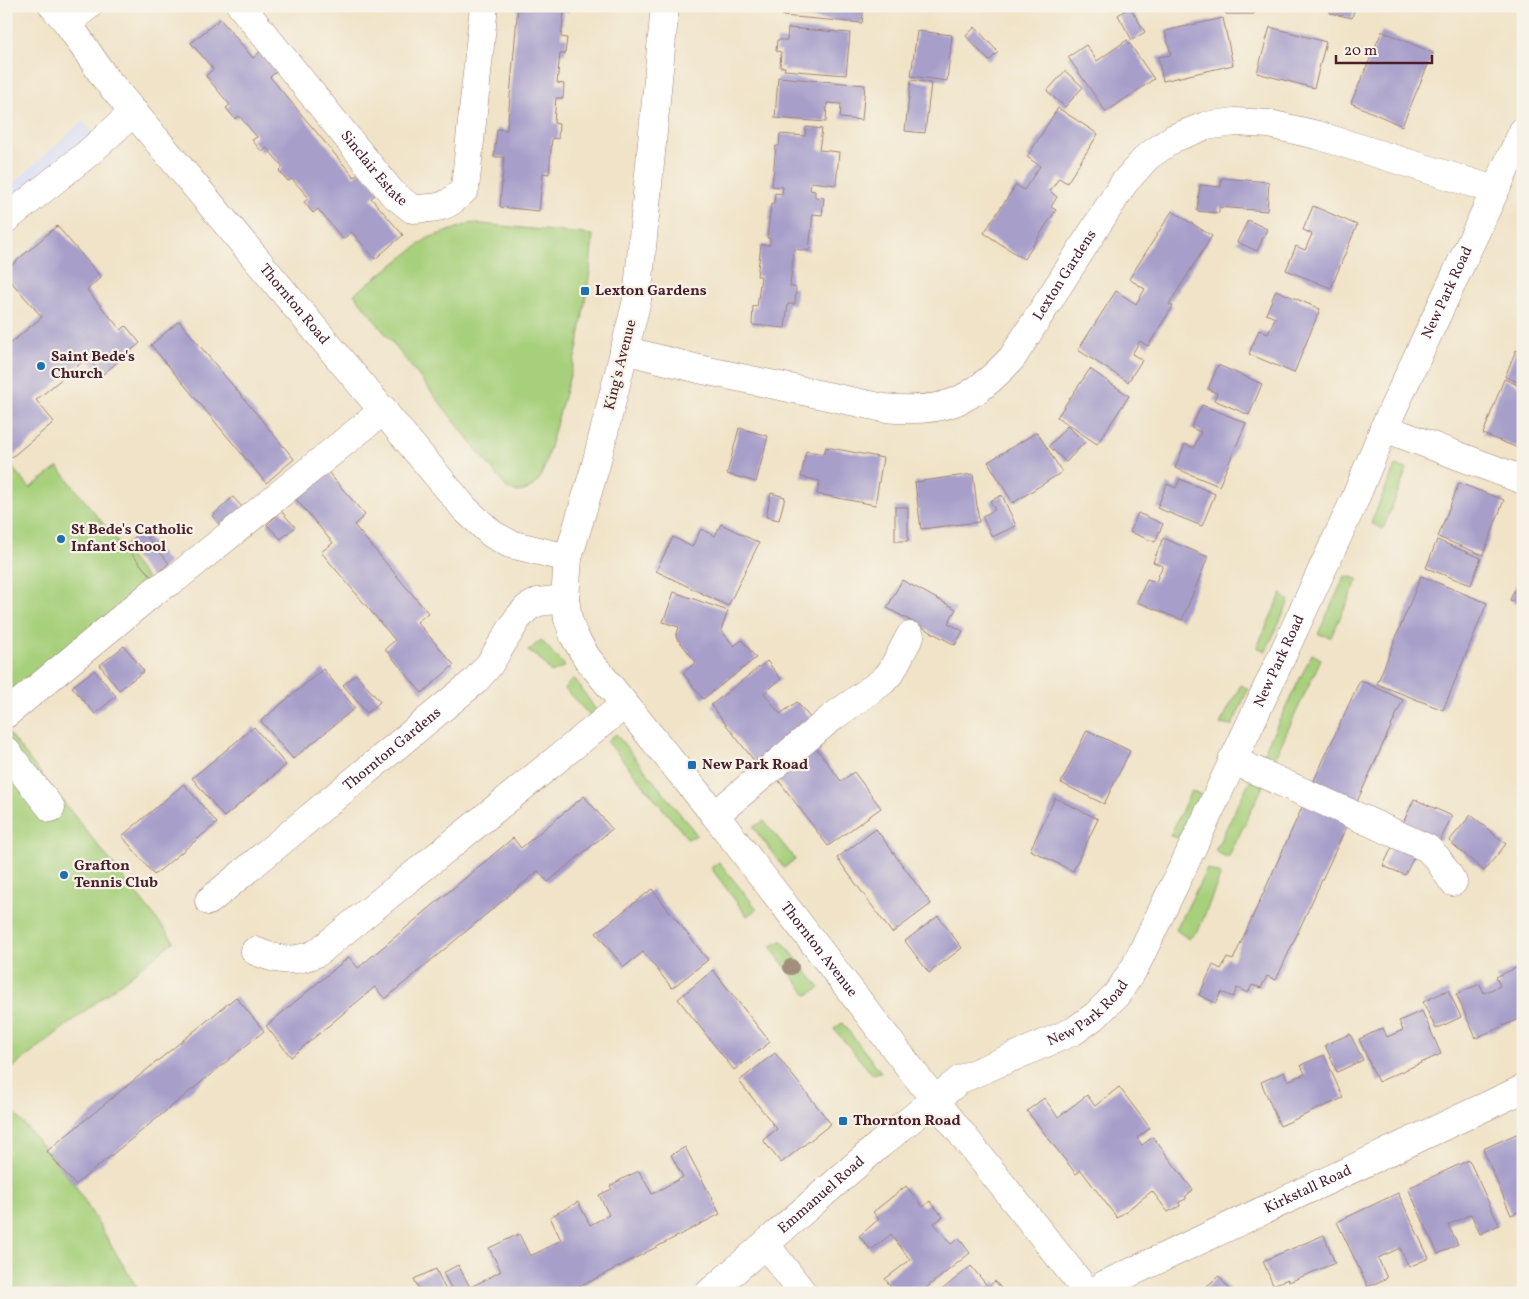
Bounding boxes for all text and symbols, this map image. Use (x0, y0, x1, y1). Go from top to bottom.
scale bar (1336, 32, 1433, 64)
text: 20 m (1344, 41, 1377, 62)
street label: Sinclair Estate (335, 126, 412, 212)
street label: Lexton Gardens (1028, 226, 1102, 325)
street label: New Park Road (1417, 243, 1478, 342)
street label: Thornton Road (254, 259, 334, 349)
place label: Lexton Gardens (595, 281, 707, 302)
marker: Lexton Gardens (579, 285, 591, 297)
street label: King's Avenue (600, 317, 642, 413)
place label: Saint Bede's Church (51, 347, 135, 385)
marker: Saint Bede's Church (35, 360, 47, 372)
place label: St Bede's Catholic Infant School (71, 520, 193, 558)
marker: St Bede's Catholic Infant School (55, 533, 67, 545)
street label: New Park Road (1249, 611, 1310, 711)
street label: Thornton Gardens (339, 703, 446, 796)
place label: New Park Road (702, 755, 808, 776)
marker: New Park Road (686, 759, 698, 771)
place label: Grafton Tennis Club (74, 856, 158, 894)
marker: Grafton Tennis Club (58, 869, 70, 881)
street label: Thornton Avenue (775, 898, 862, 1002)
street label: New Park Road (1044, 976, 1134, 1052)
place label: Thornton Road (853, 1111, 961, 1132)
marker: Thornton Road (837, 1115, 849, 1127)
street label: Emmanuel Road (773, 1151, 869, 1239)
street label: Kirkstall Road (1261, 1160, 1355, 1219)

